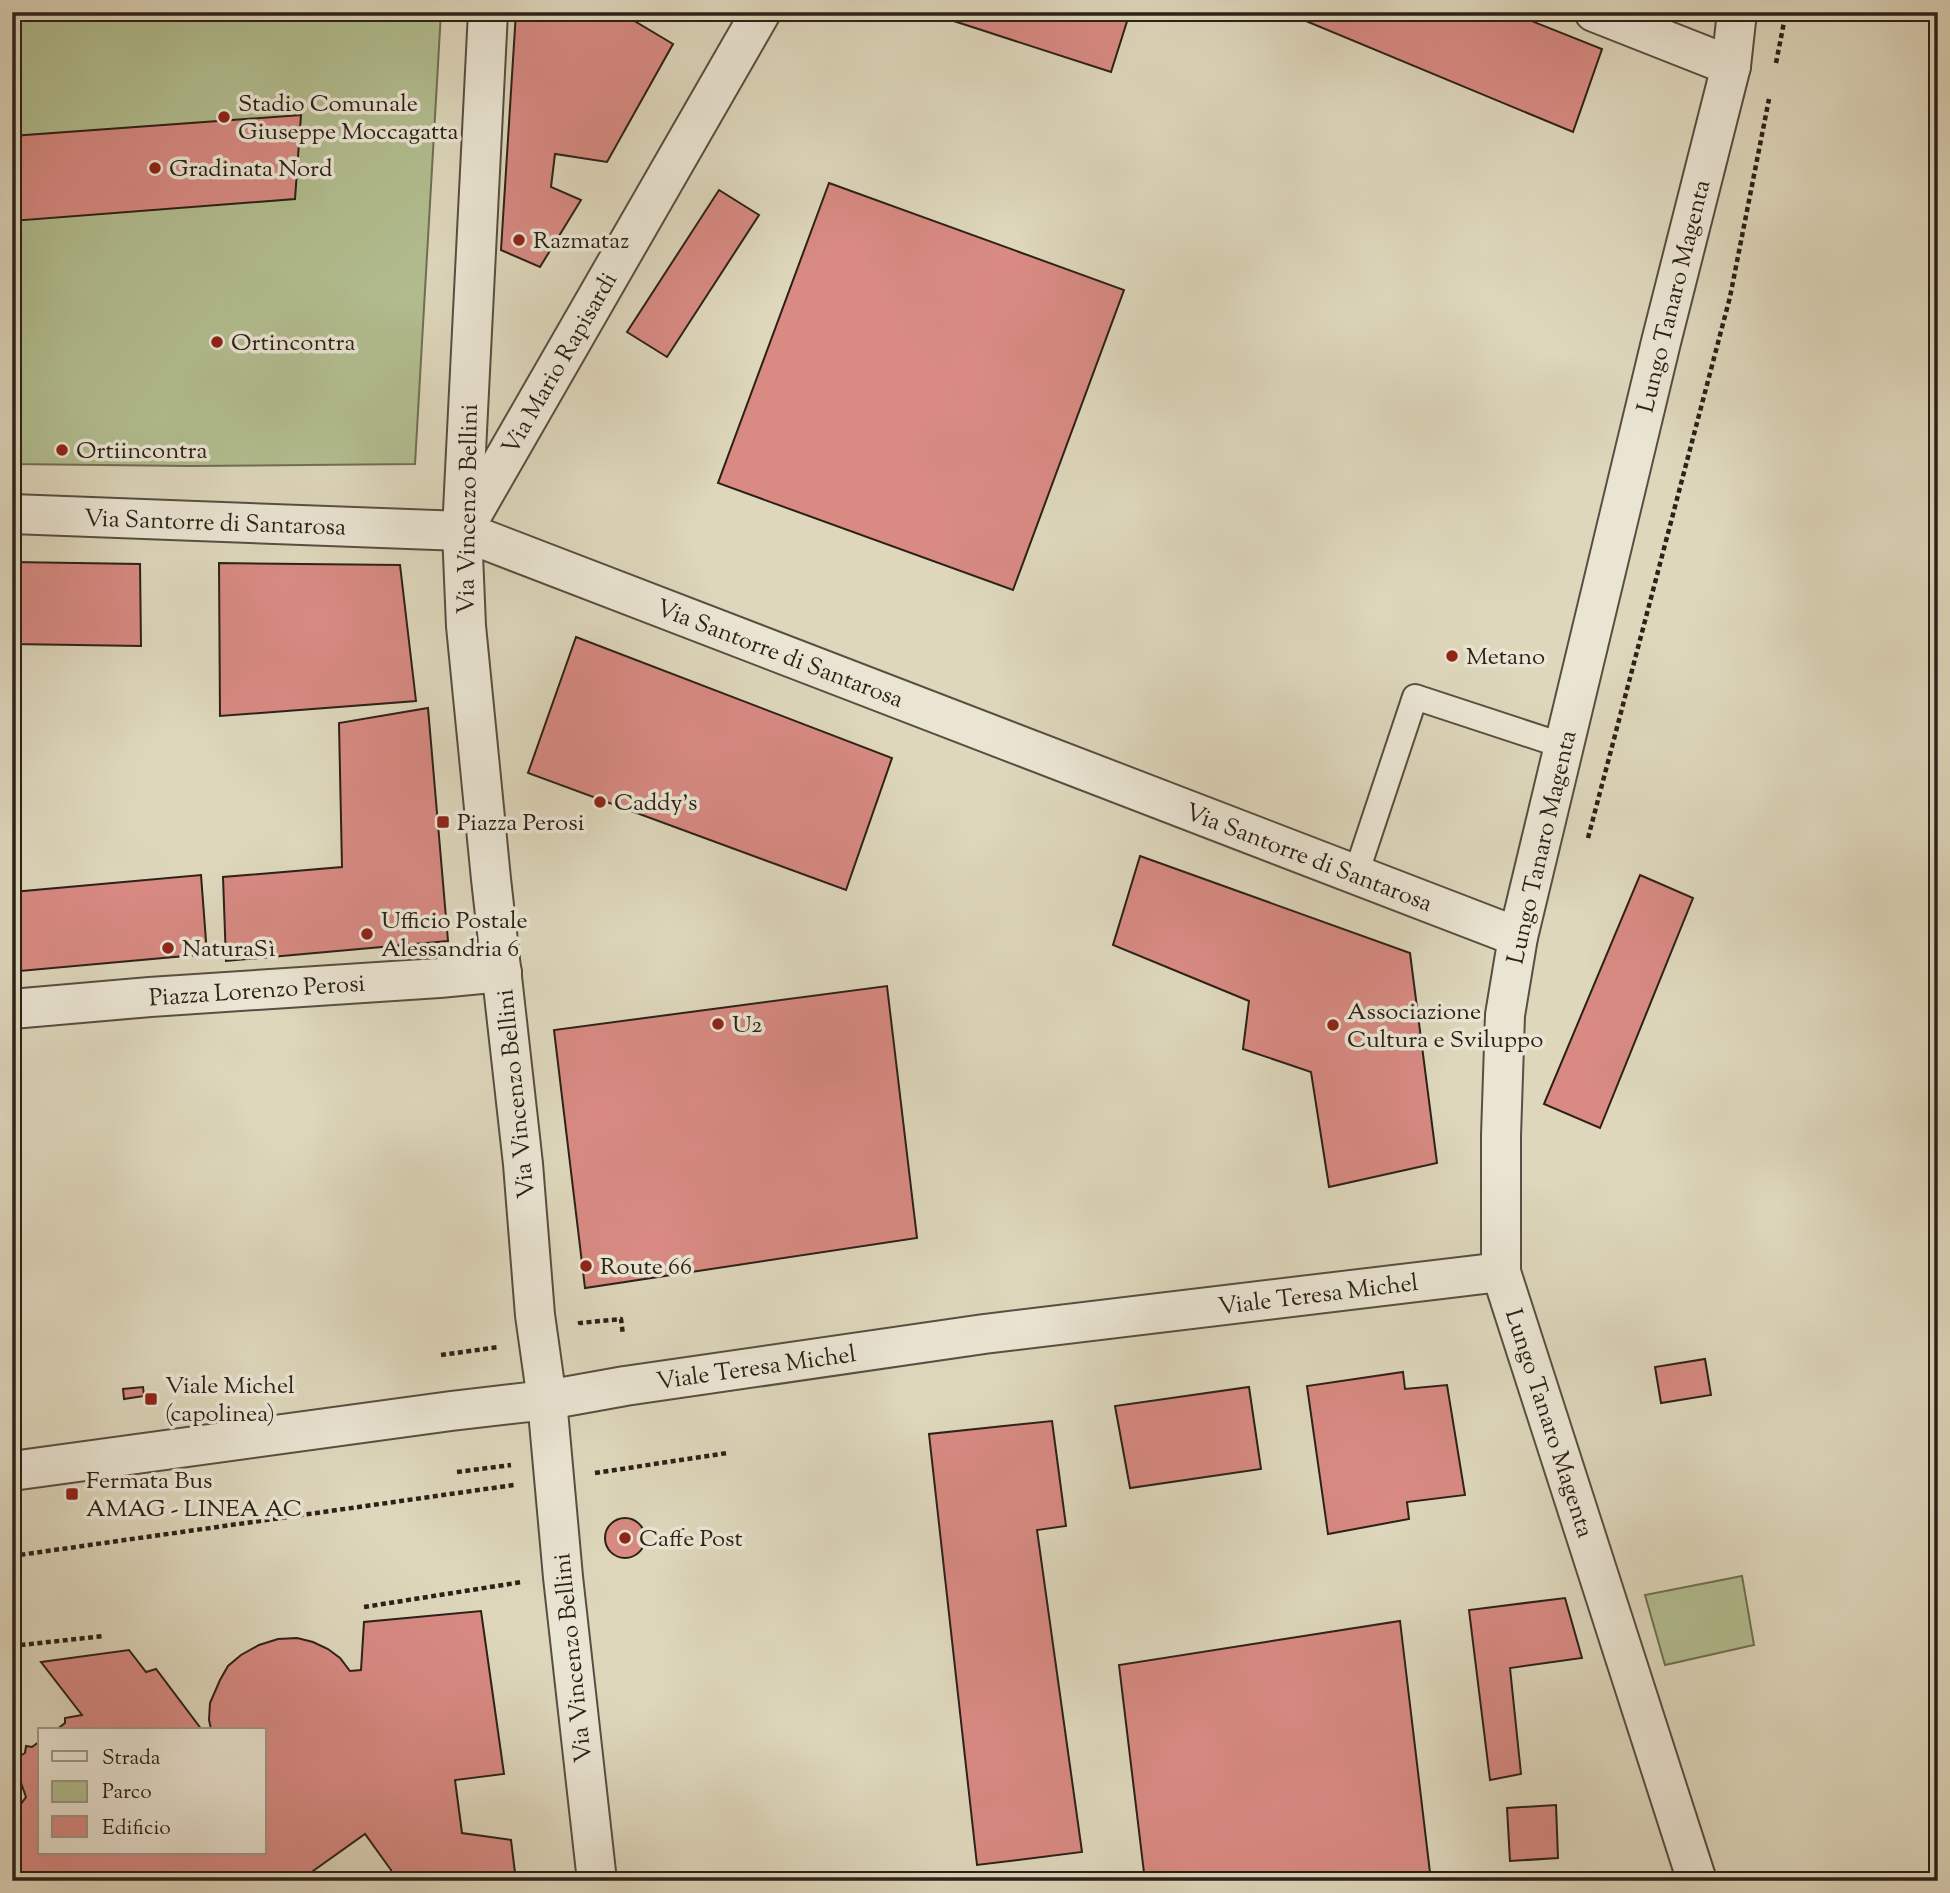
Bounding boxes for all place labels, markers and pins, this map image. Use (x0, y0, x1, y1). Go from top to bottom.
place label: Stadio Comunale Giuseppe Moccagatta (238, 88, 459, 150)
marker: Stadio Comunale Giuseppe Moccagatta (216, 109, 232, 125)
place label: Gradinata Nord (169, 153, 333, 187)
marker: Gradinata Nord (147, 160, 163, 176)
place label: Razmataz (533, 225, 629, 259)
marker: Razmataz (511, 232, 527, 248)
place label: Ortincontra (231, 327, 356, 361)
marker: Ortincontra (209, 334, 225, 350)
place label: Ortiincontra (76, 435, 207, 469)
marker: Ortiincontra (54, 442, 70, 458)
place label: Metano (1466, 641, 1545, 675)
marker: Metano (1444, 648, 1460, 664)
place label: Caddy's (614, 787, 697, 821)
marker: Caddy's (592, 794, 608, 810)
place label: Piazza Perosi (457, 807, 585, 841)
marker: Piazza Perosi (435, 814, 451, 830)
place label: Ufficio Postale Alessandria 6 (381, 905, 528, 967)
marker: Ufficio Postale Alessandria 6 (359, 926, 375, 942)
place label: NaturaSì (182, 933, 276, 967)
marker: NaturaSì (160, 940, 176, 956)
place label: Associazione Cultura e Sviluppo (1347, 996, 1543, 1058)
place label: U2 (732, 1009, 763, 1043)
marker: U2 (710, 1016, 726, 1032)
marker: Associazione Cultura e Sviluppo (1325, 1017, 1341, 1033)
place label: Route 66 (600, 1251, 692, 1285)
marker: Route 66 (578, 1258, 594, 1274)
place label: Viale Michel (capolinea) (165, 1370, 295, 1432)
marker: Viale Michel (capolinea) (143, 1391, 159, 1407)
place label: Fermata Bus AMAG - LINEA AC (86, 1465, 302, 1527)
marker: Fermata Bus AMAG - LINEA AC (64, 1486, 80, 1502)
place label: Caffe Post (639, 1523, 743, 1557)
marker: Caffe Post (617, 1530, 633, 1546)

